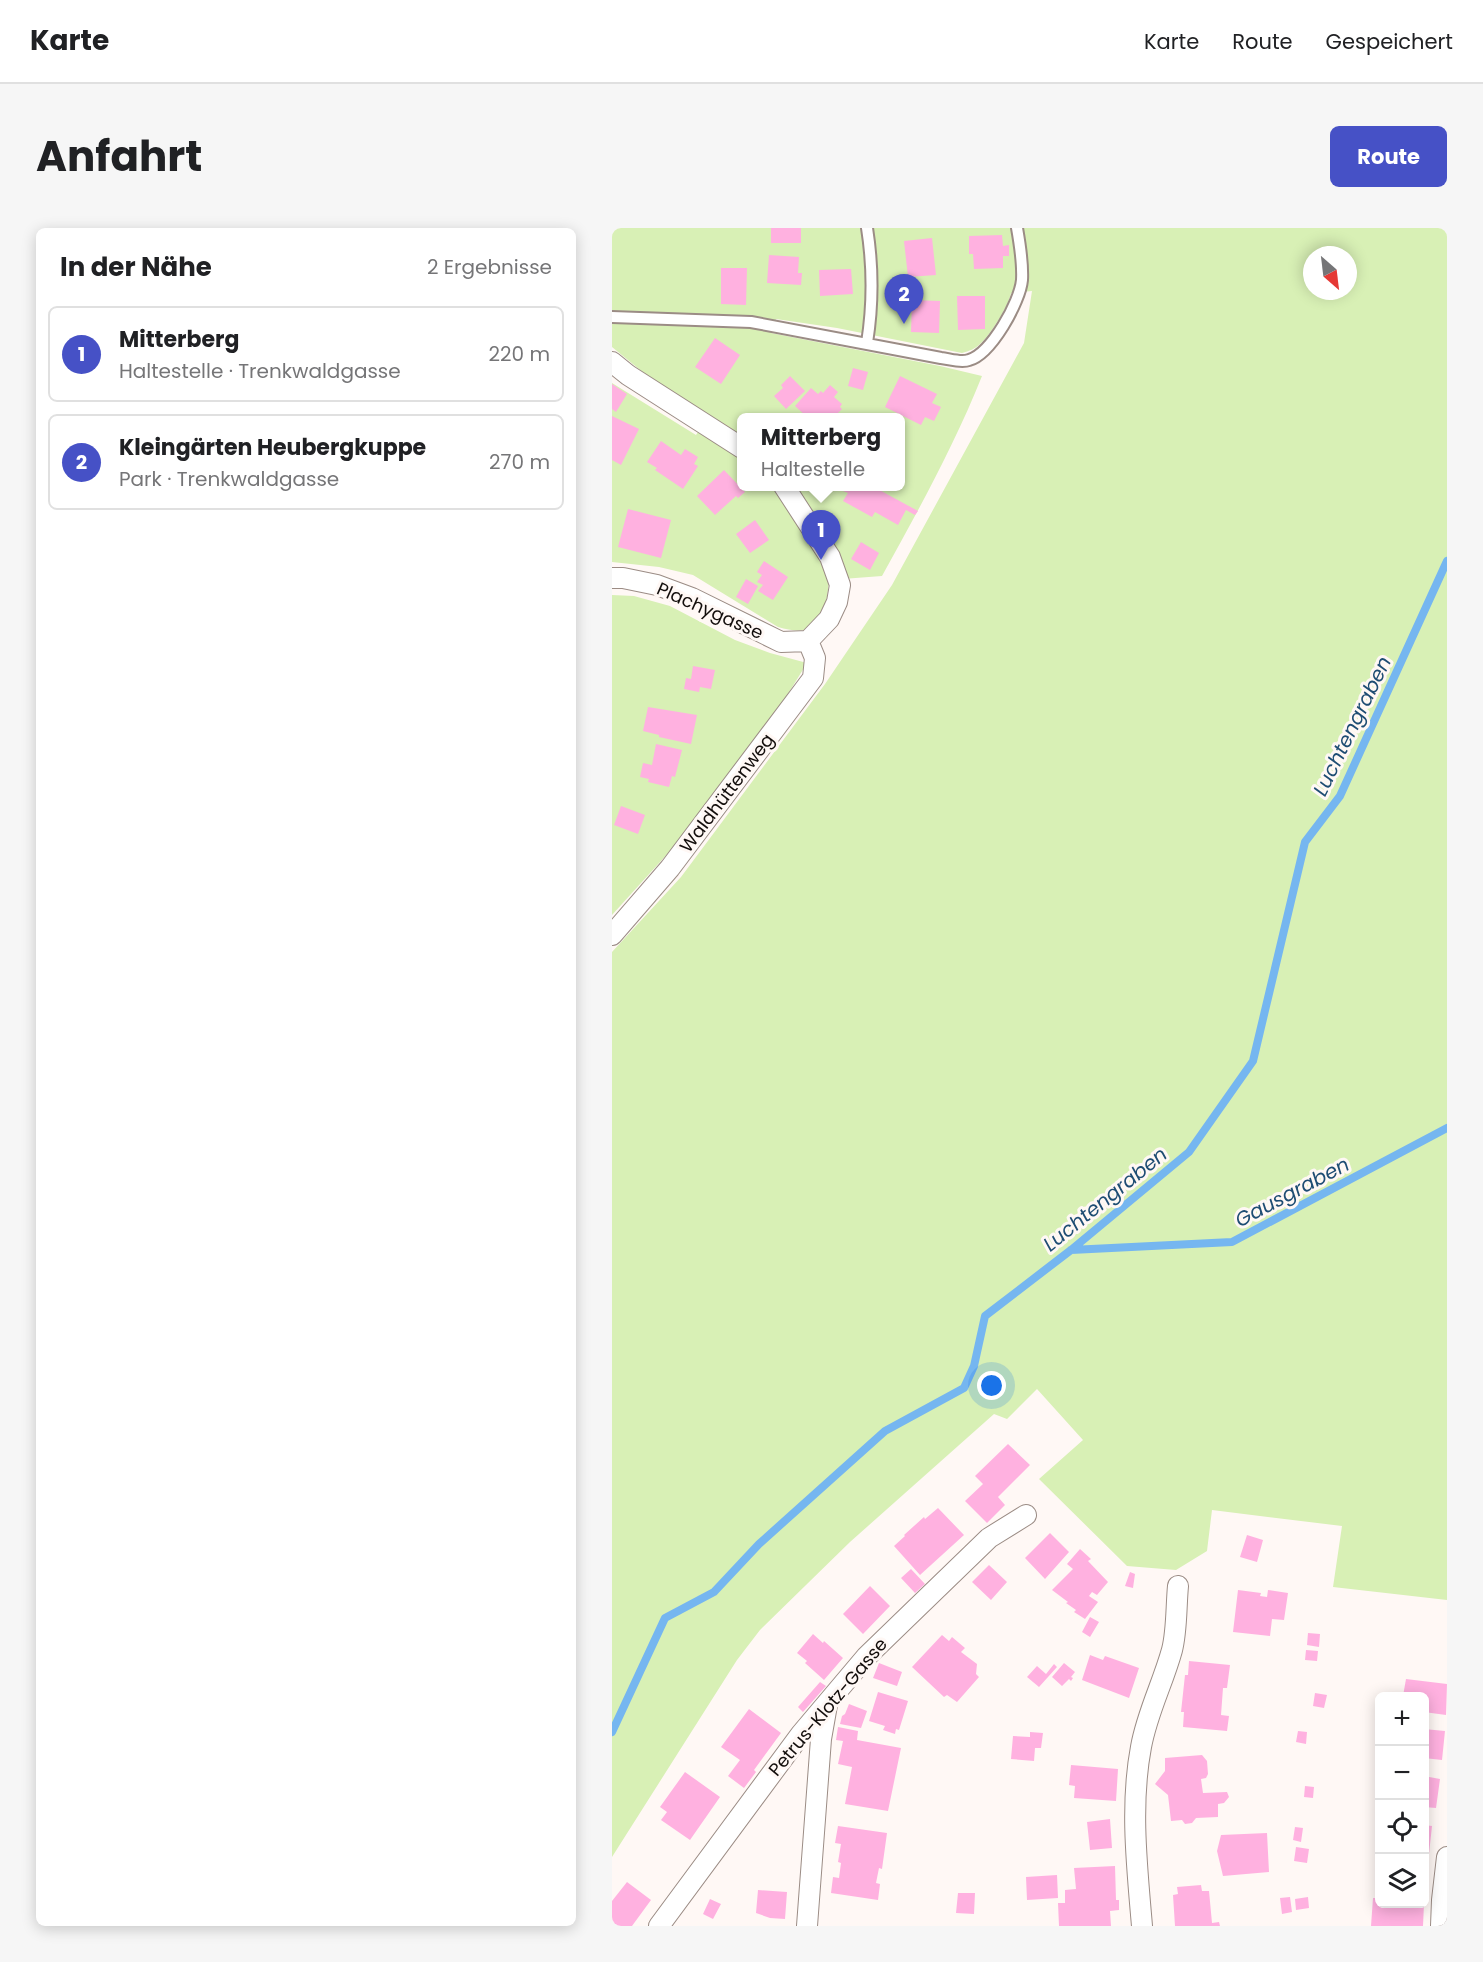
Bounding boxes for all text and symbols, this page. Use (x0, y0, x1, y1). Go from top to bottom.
text: Karte (30, 21, 109, 60)
text: Karte (1144, 27, 1199, 56)
text: Route (1232, 27, 1293, 56)
text: Gespeichert (1326, 27, 1453, 56)
button: Route (1330, 126, 1447, 187)
text: Anfahrt (36, 127, 202, 186)
north arrow (1303, 246, 1357, 300)
text: In der Nähe (60, 249, 212, 285)
text: 2 Ergebnisse (427, 253, 552, 281)
pin: 2 (884, 274, 924, 324)
text: Mitterberg (119, 324, 239, 355)
text: 1 (78, 340, 85, 368)
text: 220 m (489, 340, 550, 368)
text: Haltestelle · Trenkwaldgasse (119, 357, 401, 385)
popup (737, 413, 905, 491)
text: Mitterberg (761, 422, 881, 453)
text: Kleingärten Heubergkuppe (119, 432, 426, 463)
text: 2 (76, 448, 87, 476)
text: 270 m (489, 448, 550, 476)
text: Haltestelle (761, 455, 865, 483)
text: Park · Trenkwaldgasse (119, 465, 339, 493)
pin: 1 (802, 510, 840, 560)
street label: Plachygasse (653, 576, 767, 645)
water label: Luchtengraben (1306, 652, 1398, 800)
street label: Waldhüttenweg (674, 728, 780, 857)
water label: Luchtengraben (1037, 1140, 1173, 1258)
water label: Gausgraben (1230, 1150, 1354, 1234)
your location (977, 1371, 1006, 1400)
street label: Petrus-Klotz-Gasse (762, 1632, 893, 1781)
map controls (1375, 1692, 1429, 1908)
button: + (1375, 1692, 1429, 1746)
button: − (1375, 1746, 1429, 1800)
button: locate (1375, 1800, 1429, 1854)
button: layers (1375, 1854, 1429, 1908)

